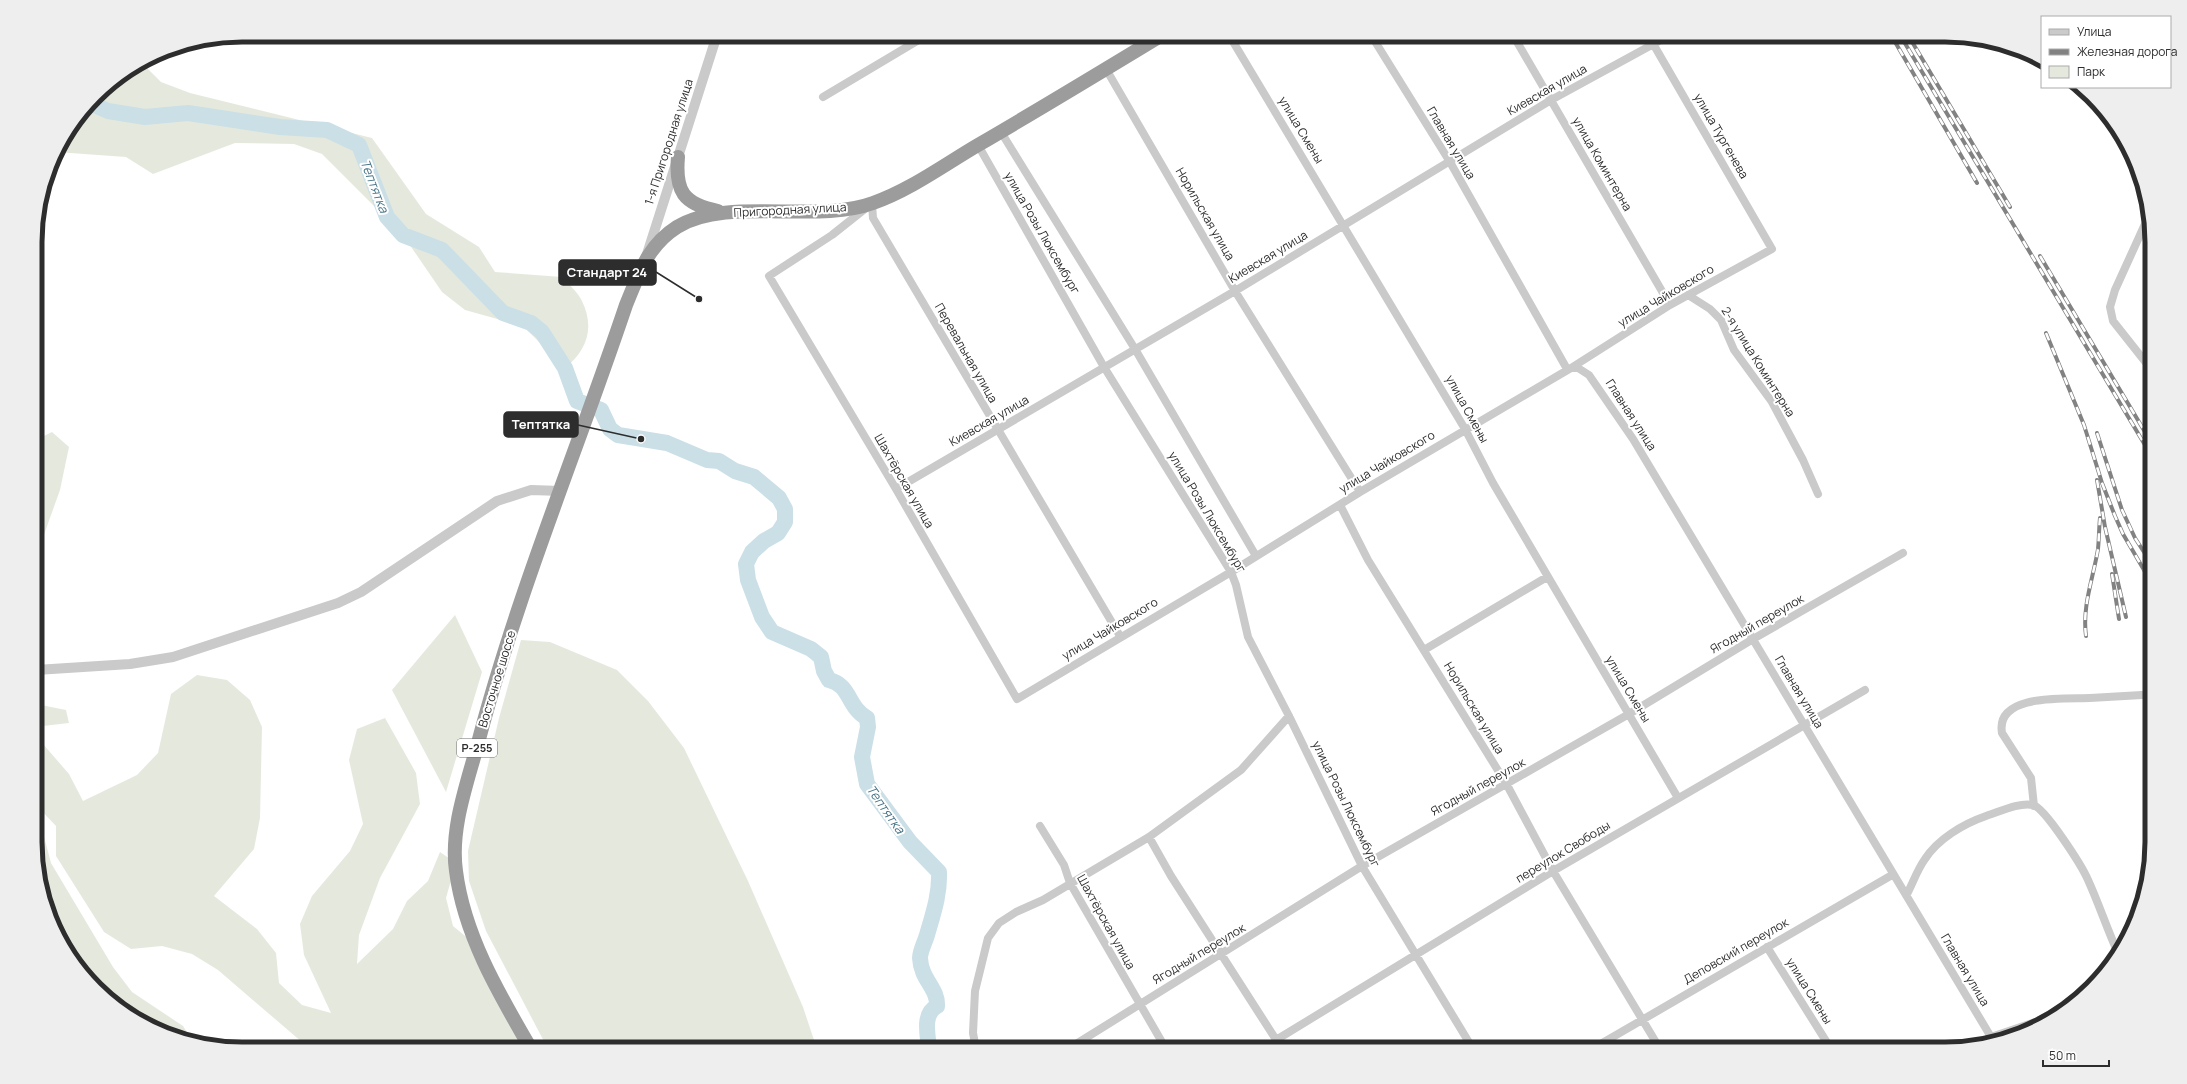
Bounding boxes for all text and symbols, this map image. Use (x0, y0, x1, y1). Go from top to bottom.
legend (2041, 16, 2171, 88)
text: Улица (2077, 23, 2111, 40)
text: Железная дорога (2077, 43, 2177, 60)
street label: Киевская улица (1504, 60, 1590, 119)
text: Парк (2077, 63, 2106, 80)
street label: 1-я Пригородная улица (640, 77, 697, 207)
street label: улица Тургенева (1690, 90, 1753, 182)
street label: улица Смены (1275, 93, 1328, 166)
street label: Главная улица (1423, 103, 1480, 182)
street label: улица Коминтерна (1569, 114, 1636, 214)
water label: Тептятка (357, 157, 394, 216)
street label: Норильская улица (1172, 164, 1239, 263)
street label: улица Розы Люксембург (1000, 169, 1085, 297)
street label: Пригородная улица (733, 198, 847, 221)
street label: Киевская улица (1225, 226, 1311, 287)
callout: Стандарт 24 (559, 260, 656, 285)
street label: улица Чайковского (1615, 260, 1717, 331)
text: Стандарт 24 (567, 263, 647, 281)
street label: Перевальная улица (931, 300, 1002, 406)
street label: 2-я улица Коминтерна (1718, 303, 1799, 420)
street label: улица Смены (1442, 372, 1493, 446)
street label: Главная улица (1602, 376, 1661, 454)
street label: Киевская улица (946, 391, 1032, 450)
callout: Тептятка (504, 412, 578, 437)
text: Тептятка (512, 415, 570, 433)
street label: улица Чайковского (1336, 426, 1438, 497)
street label: Шахтёрская улица (871, 430, 938, 531)
street label: улица Розы Люксембург (1165, 448, 1251, 576)
street label: Ягодный переулок (1707, 589, 1808, 657)
street label: улица Чайковского (1059, 593, 1161, 664)
street label: Восточное шоссе (474, 628, 519, 729)
street label: улица Смены (1602, 652, 1655, 725)
street label: Главная улица (1771, 652, 1828, 731)
street label: Норильская улица (1440, 658, 1509, 757)
street label: улица Розы Люксембург (1308, 738, 1385, 870)
road number: Р-255 (457, 739, 497, 757)
street label: Ягодный переулок (1427, 753, 1529, 820)
water label: Тептятка (863, 781, 910, 838)
street label: переулок Свободы (1512, 817, 1613, 887)
street label: Шахтёрская улица (1073, 871, 1140, 972)
street label: Деповский переулок (1680, 913, 1792, 988)
street label: Ягодный переулок (1149, 919, 1249, 988)
street label: Главная улица (1937, 930, 1994, 1009)
street label: улица Смены (1782, 954, 1837, 1027)
scale bar (2043, 1042, 2109, 1068)
text: 50 m (2049, 1047, 2076, 1064)

